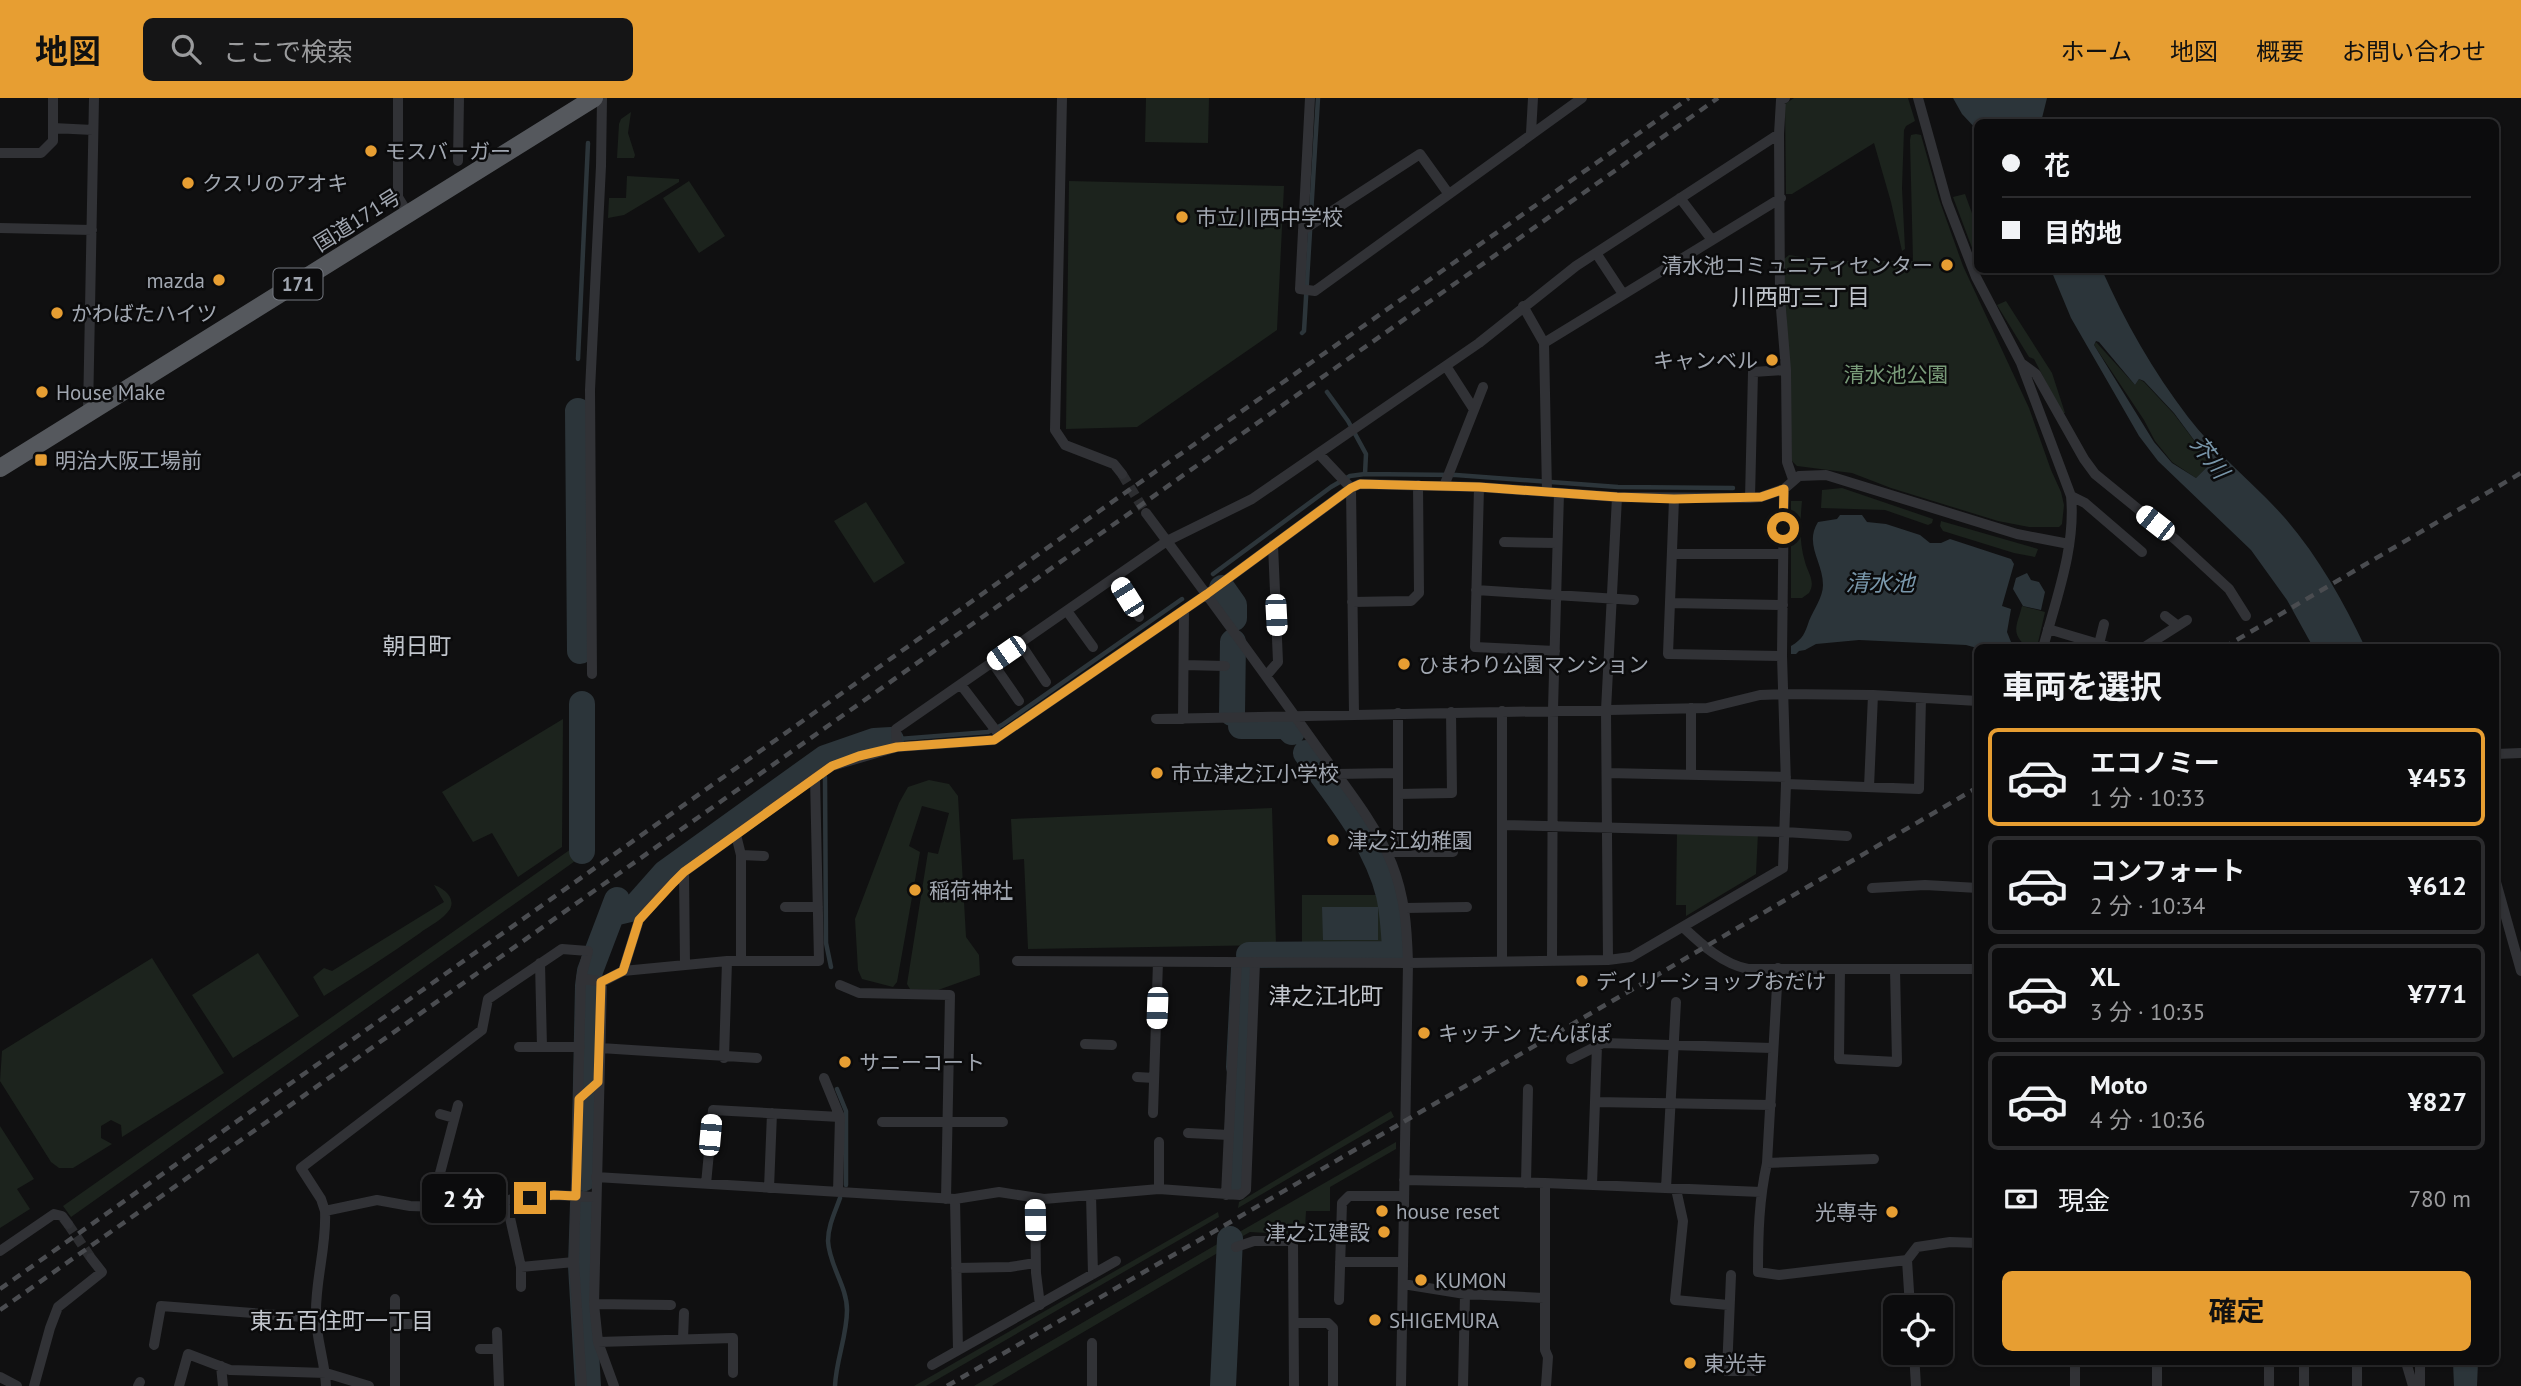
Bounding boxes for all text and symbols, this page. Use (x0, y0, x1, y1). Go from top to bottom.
search box (143, 18, 633, 81)
text: 地図 (35, 29, 101, 72)
icon: search (167, 30, 205, 68)
text: ここで検索 (223, 35, 353, 68)
text: ホーム (2061, 36, 2132, 67)
text: 地図 (2170, 36, 2218, 67)
text: 概要 (2256, 36, 2304, 67)
text: お問い合わせ (2342, 36, 2486, 67)
place label: モスバーガー (385, 138, 511, 165)
marker: モスバーガー (363, 143, 379, 159)
text: 花 (2044, 149, 2070, 182)
place label: クスリのアオキ (202, 170, 348, 197)
marker: クスリのアオキ (180, 175, 196, 191)
street label: 国道171号 (309, 183, 405, 257)
place label: 市立川西中学校 (1196, 204, 1343, 231)
marker: 市立川西中学校 (1174, 209, 1190, 225)
text: 目的地 (2044, 216, 2122, 249)
place label: 清水池コミュニティセンター (1661, 252, 1933, 279)
marker: 清水池コミュニティセンター (1939, 257, 1955, 273)
place label: mazda (146, 267, 205, 294)
road number: 171 (274, 268, 322, 300)
marker: mazda (211, 272, 227, 288)
district label: 川西町三丁目 (1732, 282, 1870, 311)
place label: かわばたハイツ (71, 300, 218, 327)
marker: かわばたハイツ (49, 305, 65, 321)
place label: キャンベル (1653, 347, 1758, 374)
marker: キャンベル (1764, 352, 1780, 368)
park label: 清水池公園 (1844, 361, 1949, 388)
place label: House Make (56, 379, 165, 406)
marker: House Make (34, 384, 50, 400)
water label: 芥川 (2185, 430, 2237, 486)
place label: 明治大阪工場前 (55, 447, 202, 474)
marker: 明治大阪工場前 (33, 452, 49, 468)
car (2132, 502, 2179, 544)
route start (1767, 512, 1799, 544)
water label: 清水池 (1846, 568, 1917, 597)
car (1107, 574, 1148, 620)
car (1265, 593, 1288, 637)
district label: 朝日町 (383, 631, 452, 660)
car (983, 632, 1030, 674)
place label: ひまわり公園マンション (1418, 651, 1649, 678)
marker: ひまわり公園マンション (1396, 656, 1412, 672)
text: 車両を選択 (2002, 665, 2162, 707)
icon: car (2006, 746, 2069, 809)
text: エコノミー (2090, 746, 2220, 779)
place label: 市立津之江小学校 (1171, 760, 1339, 787)
text: ¥453 (2408, 761, 2467, 794)
marker: 市立津之江小学校 (1149, 765, 1165, 781)
text: 1 分 · 10:33 (2090, 783, 2205, 812)
place label: 津之江幼稚園 (1347, 827, 1473, 854)
marker: 津之江幼稚園 (1325, 832, 1341, 848)
icon: car (2006, 854, 2069, 917)
text: コンフォート (2090, 854, 2245, 887)
text: ¥612 (2408, 869, 2467, 902)
place label: 稲荷神社 (929, 877, 1013, 904)
marker: 稲荷神社 (907, 882, 923, 898)
text: 2 分 · 10:34 (2090, 891, 2205, 920)
text: XL (2090, 960, 2120, 993)
icon: car (2006, 962, 2069, 1025)
place label: デイリーショップおだけ (1596, 968, 1827, 995)
marker: デイリーショップおだけ (1574, 973, 1590, 989)
text: ¥771 (2408, 977, 2467, 1010)
district label: 津之江北町 (1269, 981, 1384, 1010)
car (1146, 987, 1169, 1029)
text: 3 分 · 10:35 (2090, 997, 2205, 1026)
place label: キッチン たんぽぽ (1438, 1020, 1612, 1047)
marker: キッチン たんぽぽ (1416, 1025, 1432, 1041)
place label: サニーコート (859, 1049, 985, 1076)
marker: サニーコート (837, 1054, 853, 1070)
text: Moto (2090, 1068, 2148, 1101)
icon: car (2006, 1070, 2069, 1133)
text: ¥827 (2408, 1085, 2467, 1118)
text: 4 分 · 10:36 (2090, 1105, 2205, 1134)
car (698, 1113, 723, 1157)
callout: 2 分 (421, 1174, 505, 1222)
icon: cash (2002, 1180, 2040, 1218)
route end (514, 1182, 546, 1214)
text: 2 分 (443, 1184, 485, 1213)
text: 現金 (2058, 1184, 2110, 1217)
text: 780 m (2409, 1184, 2471, 1213)
place label: house reset (1396, 1198, 1500, 1225)
car (1025, 1199, 1046, 1241)
place label: 光専寺 (1815, 1199, 1878, 1226)
marker: house reset (1374, 1203, 1390, 1219)
marker: 光専寺 (1884, 1204, 1900, 1220)
place label: 津之江建設 (1265, 1219, 1370, 1246)
marker: 津之江建設 (1376, 1224, 1392, 1240)
place label: KUMON (1435, 1267, 1507, 1294)
button: 確定 (2002, 1271, 2471, 1351)
marker: KUMON (1413, 1272, 1429, 1288)
map controls (1883, 1295, 1953, 1365)
button: locate (1883, 1295, 1953, 1365)
district label: 東五百住町一丁目 (250, 1306, 434, 1335)
place label: SHIGEMURA (1389, 1307, 1500, 1334)
marker: SHIGEMURA (1367, 1312, 1383, 1328)
place label: 東光寺 (1704, 1350, 1767, 1377)
marker: 東光寺 (1682, 1355, 1698, 1371)

